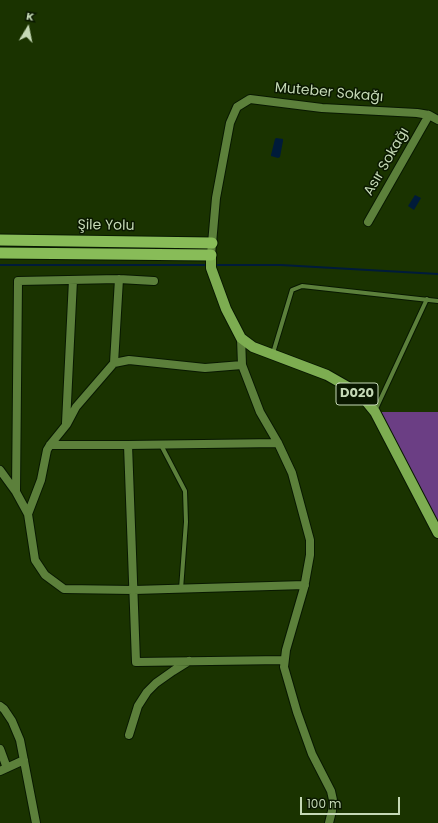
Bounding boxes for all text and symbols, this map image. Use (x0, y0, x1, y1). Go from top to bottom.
north arrow (8, 8, 48, 48)
text: K (25, 8, 35, 25)
street label: Muteber Sokağı (274, 80, 384, 106)
street label: Asır Sokağı (361, 125, 413, 199)
street label: Şile Yolu (77, 217, 135, 235)
road number: D020 (336, 383, 378, 405)
scale bar (302, 789, 402, 815)
text: 100 m (307, 795, 341, 812)

